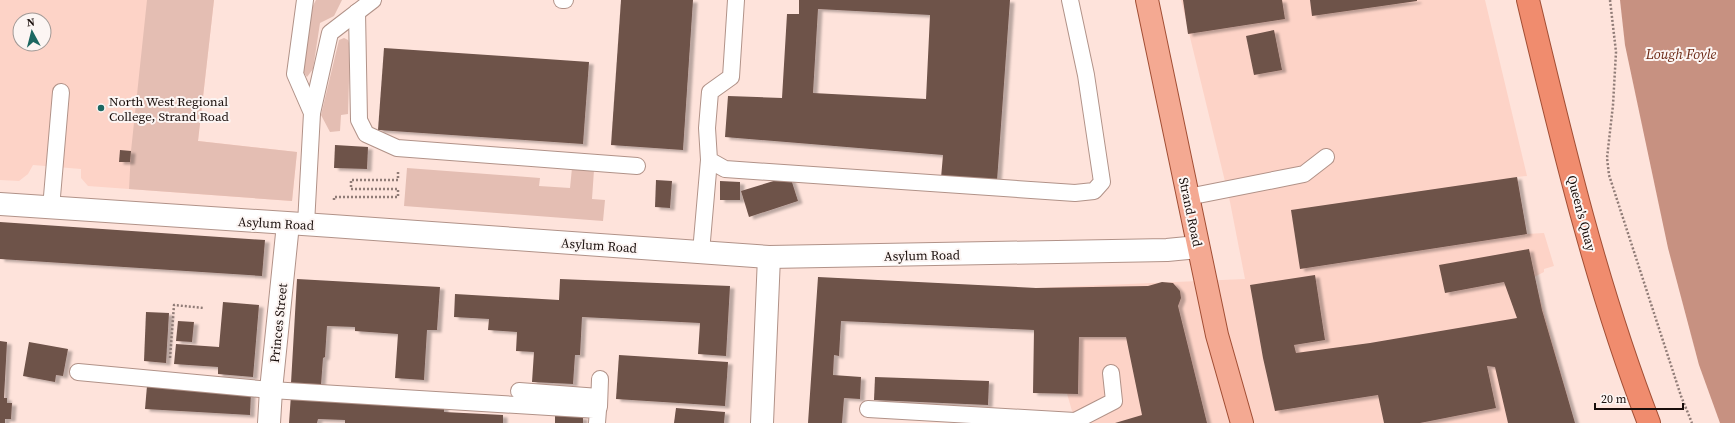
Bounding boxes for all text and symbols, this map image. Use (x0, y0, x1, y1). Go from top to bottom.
north arrow (12, 12, 52, 52)
text: N (26, 15, 36, 31)
water label: Lough Foyle (1645, 44, 1717, 64)
place label: North West Regional College, Strand Road (109, 93, 230, 125)
marker: North West Regional College, Strand Road (96, 103, 106, 113)
street label: Queen's Quay (1563, 173, 1600, 253)
street label: Strand Road (1175, 176, 1206, 249)
street label: Asylum Road (237, 213, 315, 234)
street label: Asylum Road (560, 234, 638, 257)
street label: Asylum Road (884, 246, 961, 265)
street label: Princes Street (266, 282, 291, 364)
scale bar (1595, 385, 1683, 411)
text: 20 m (1601, 391, 1627, 407)

